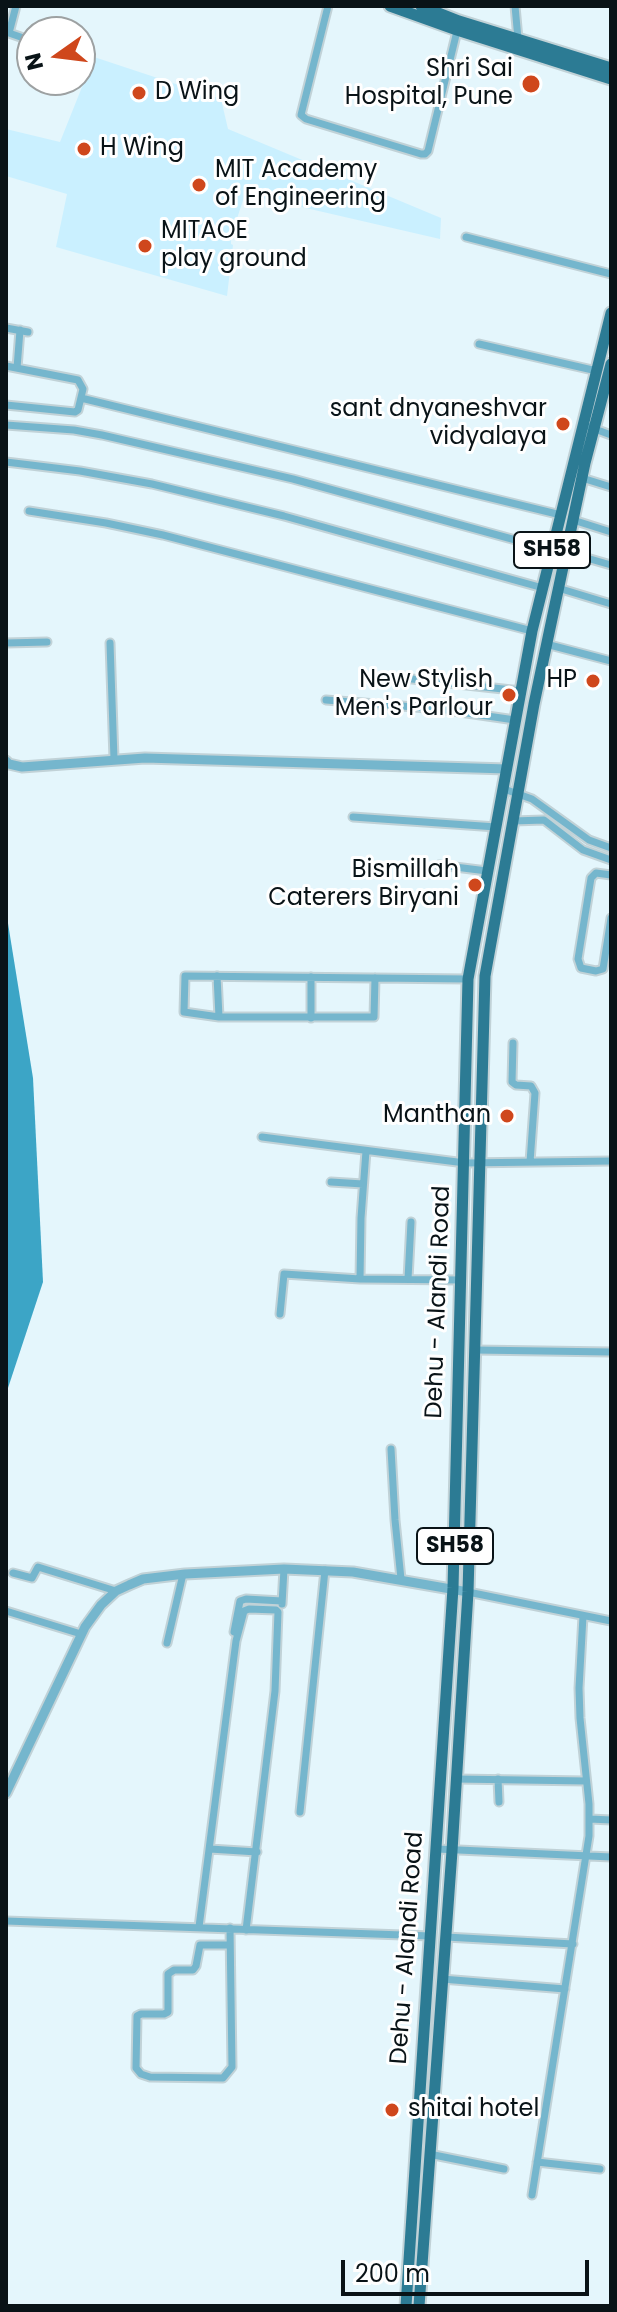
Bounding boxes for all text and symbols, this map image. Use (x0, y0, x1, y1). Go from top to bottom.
north arrow (16, 16, 96, 96)
text: N (17, 50, 51, 73)
place label: Shri Sai Hospital, Pune (345, 56, 513, 112)
marker: Shri Sai Hospital, Pune (520, 73, 542, 95)
place label: D Wing (155, 79, 239, 107)
marker: D Wing (130, 84, 148, 102)
place label: H Wing (100, 135, 184, 163)
marker: H Wing (75, 140, 93, 158)
place label: MIT Academy of Engineering (215, 157, 386, 213)
marker: MIT Academy of Engineering (190, 176, 208, 194)
place label: MITAOE play ground (161, 218, 307, 274)
marker: MITAOE play ground (136, 237, 154, 255)
place label: sant dnyaneshvar vidyalaya (330, 396, 547, 452)
marker: sant dnyaneshvar vidyalaya (554, 415, 572, 433)
road number: SH58 (514, 532, 590, 568)
place label: New Stylish Men's Parlour (335, 667, 493, 723)
place label: HP (546, 667, 577, 695)
marker: HP (584, 672, 602, 690)
marker: New Stylish Men's Parlour (500, 686, 518, 704)
place label: Bismillah Caterers Biryani (268, 857, 459, 913)
marker: Bismillah Caterers Biryani (466, 876, 484, 894)
place label: Manthan (383, 1102, 491, 1130)
marker: Manthan (498, 1107, 516, 1125)
street label: Dehu - Alandi Road (421, 1185, 457, 1419)
road number: SH58 (417, 1528, 493, 1564)
street label: Dehu - Alandi Road (386, 1831, 430, 2065)
place label: shitai hotel (408, 2096, 539, 2124)
marker: shitai hotel (383, 2101, 401, 2119)
scale bar (345, 2244, 593, 2294)
text: 200 m (355, 2257, 430, 2290)

